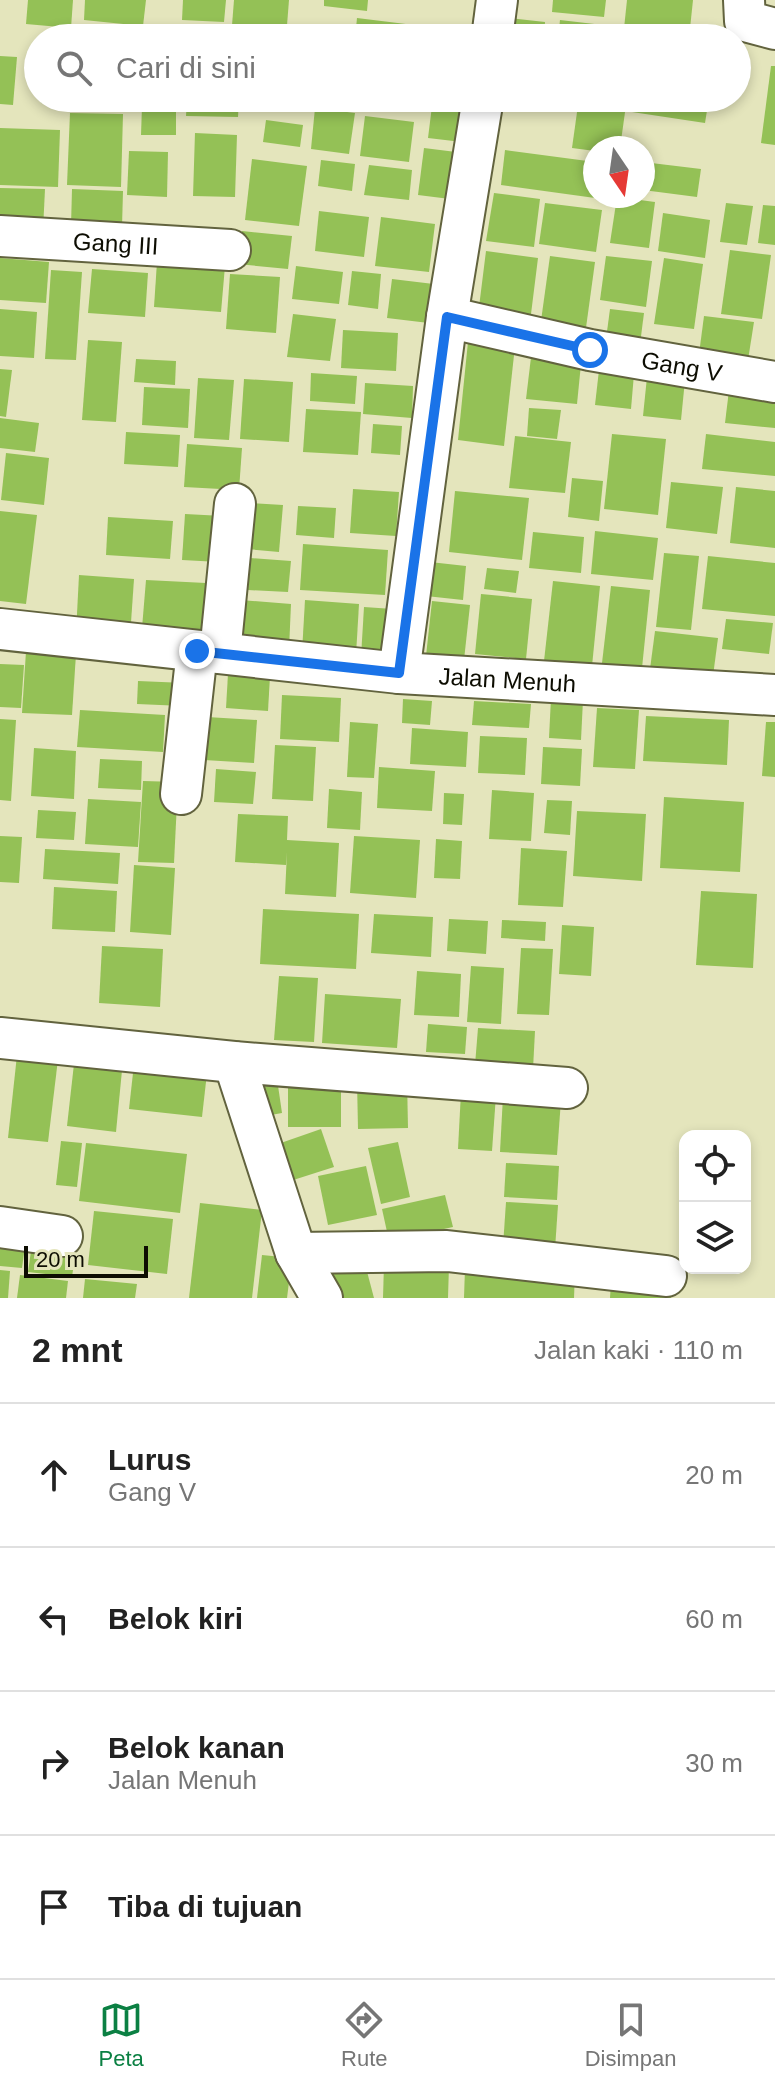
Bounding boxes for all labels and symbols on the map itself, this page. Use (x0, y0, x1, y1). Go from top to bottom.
north arrow (583, 136, 655, 208)
street label: Gang III (72, 227, 159, 259)
route start (572, 332, 608, 368)
street label: Gang V (639, 346, 724, 386)
route end (179, 633, 215, 669)
street label: Jalan Menuh (438, 662, 577, 697)
scale bar (24, 1242, 148, 1278)

